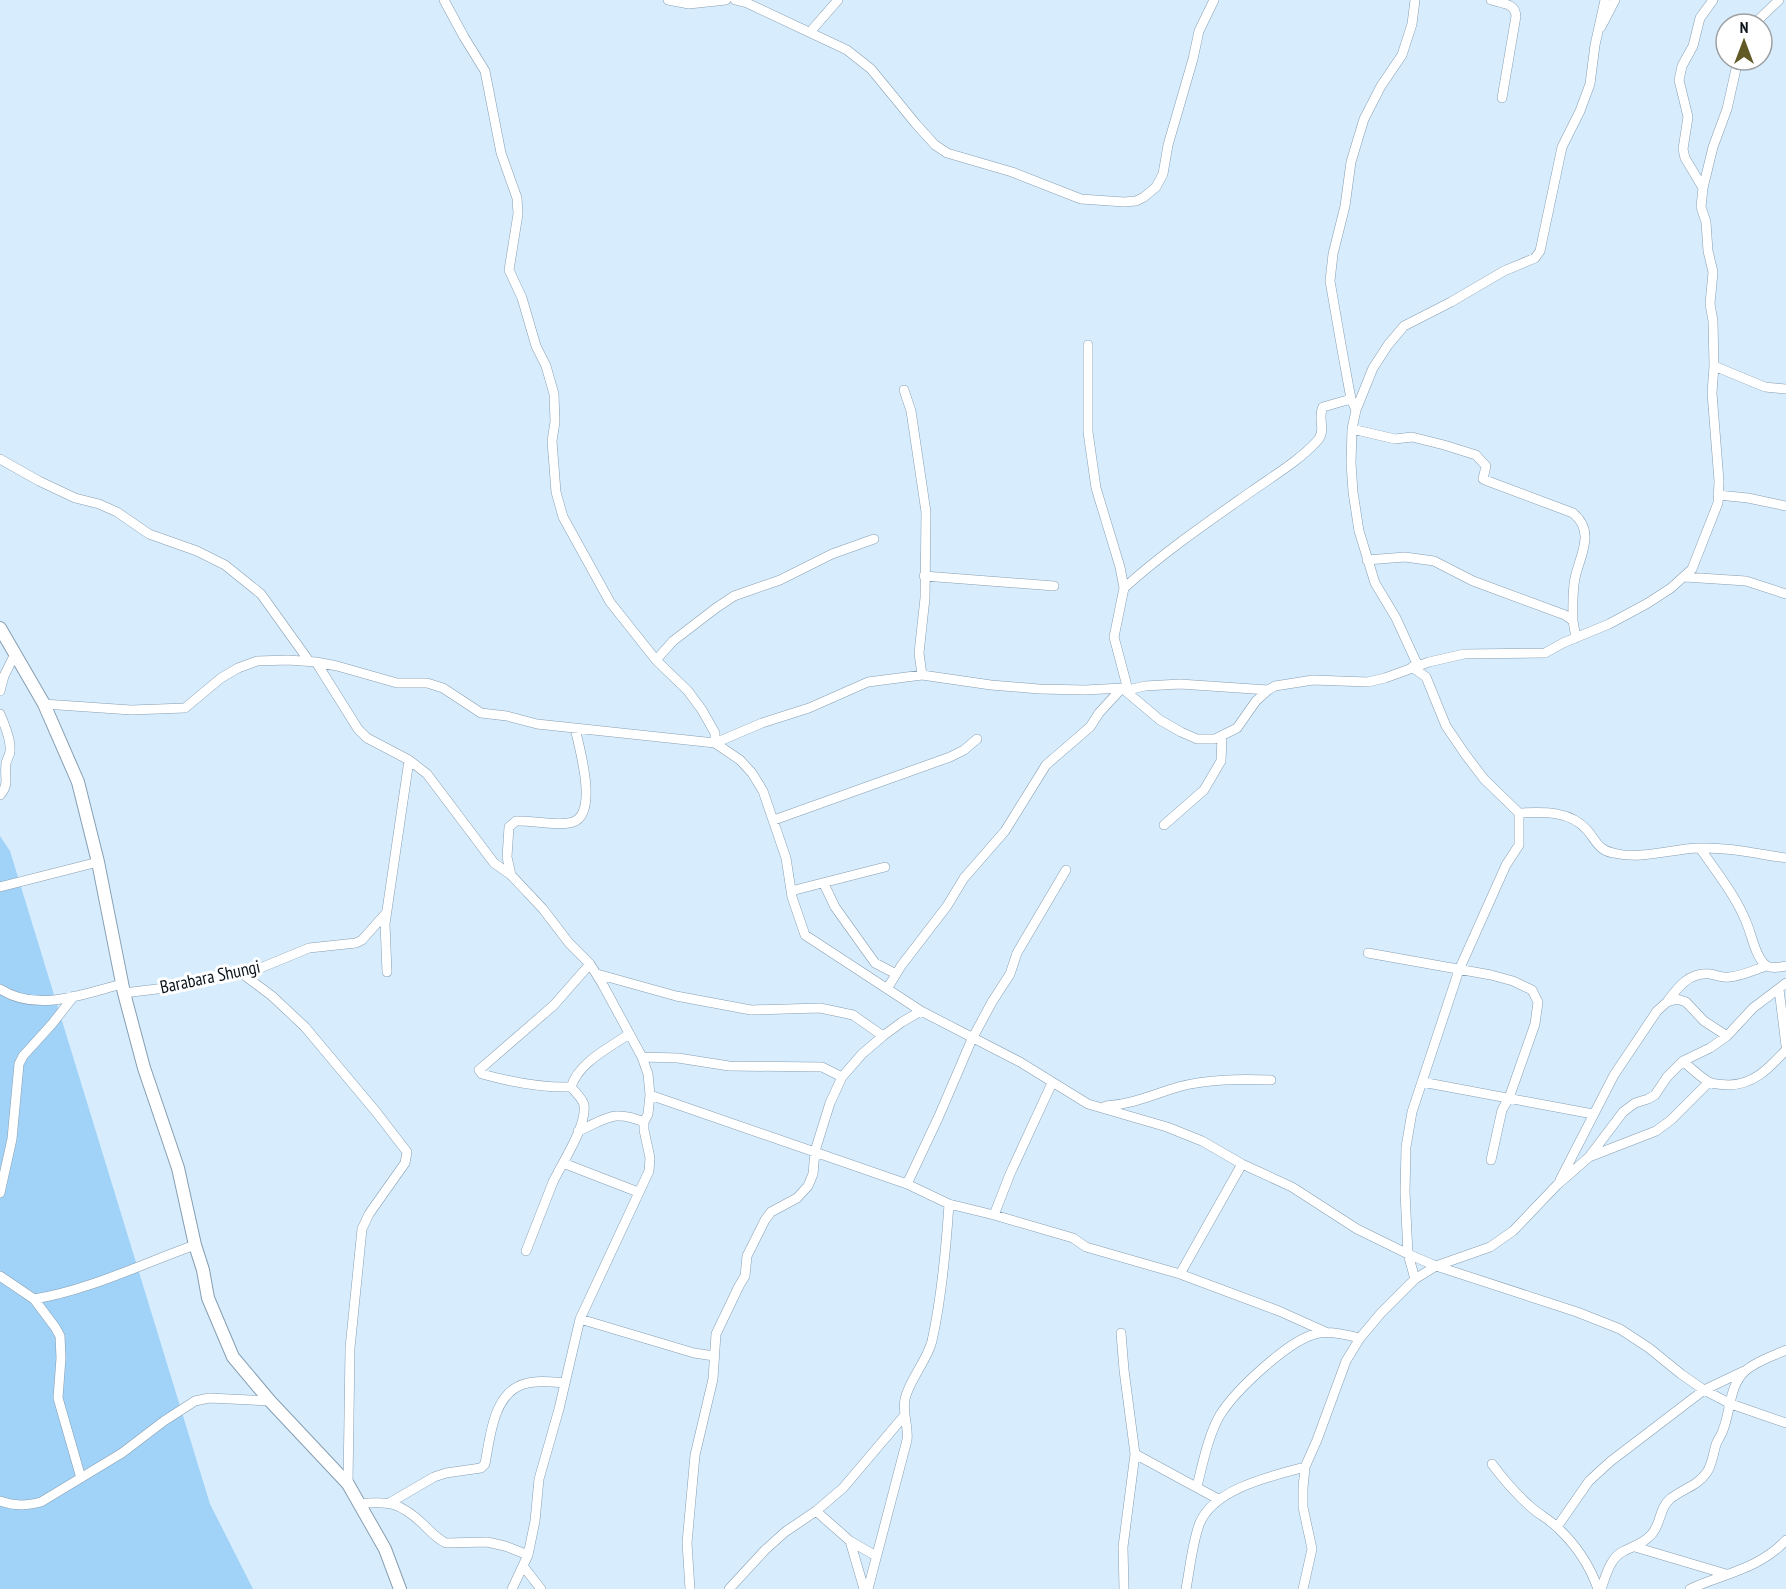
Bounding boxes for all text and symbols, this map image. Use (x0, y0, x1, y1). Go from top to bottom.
north arrow (1714, 12, 1774, 72)
text: N (1740, 17, 1748, 37)
street label: Barabara Shungi (158, 955, 262, 998)

